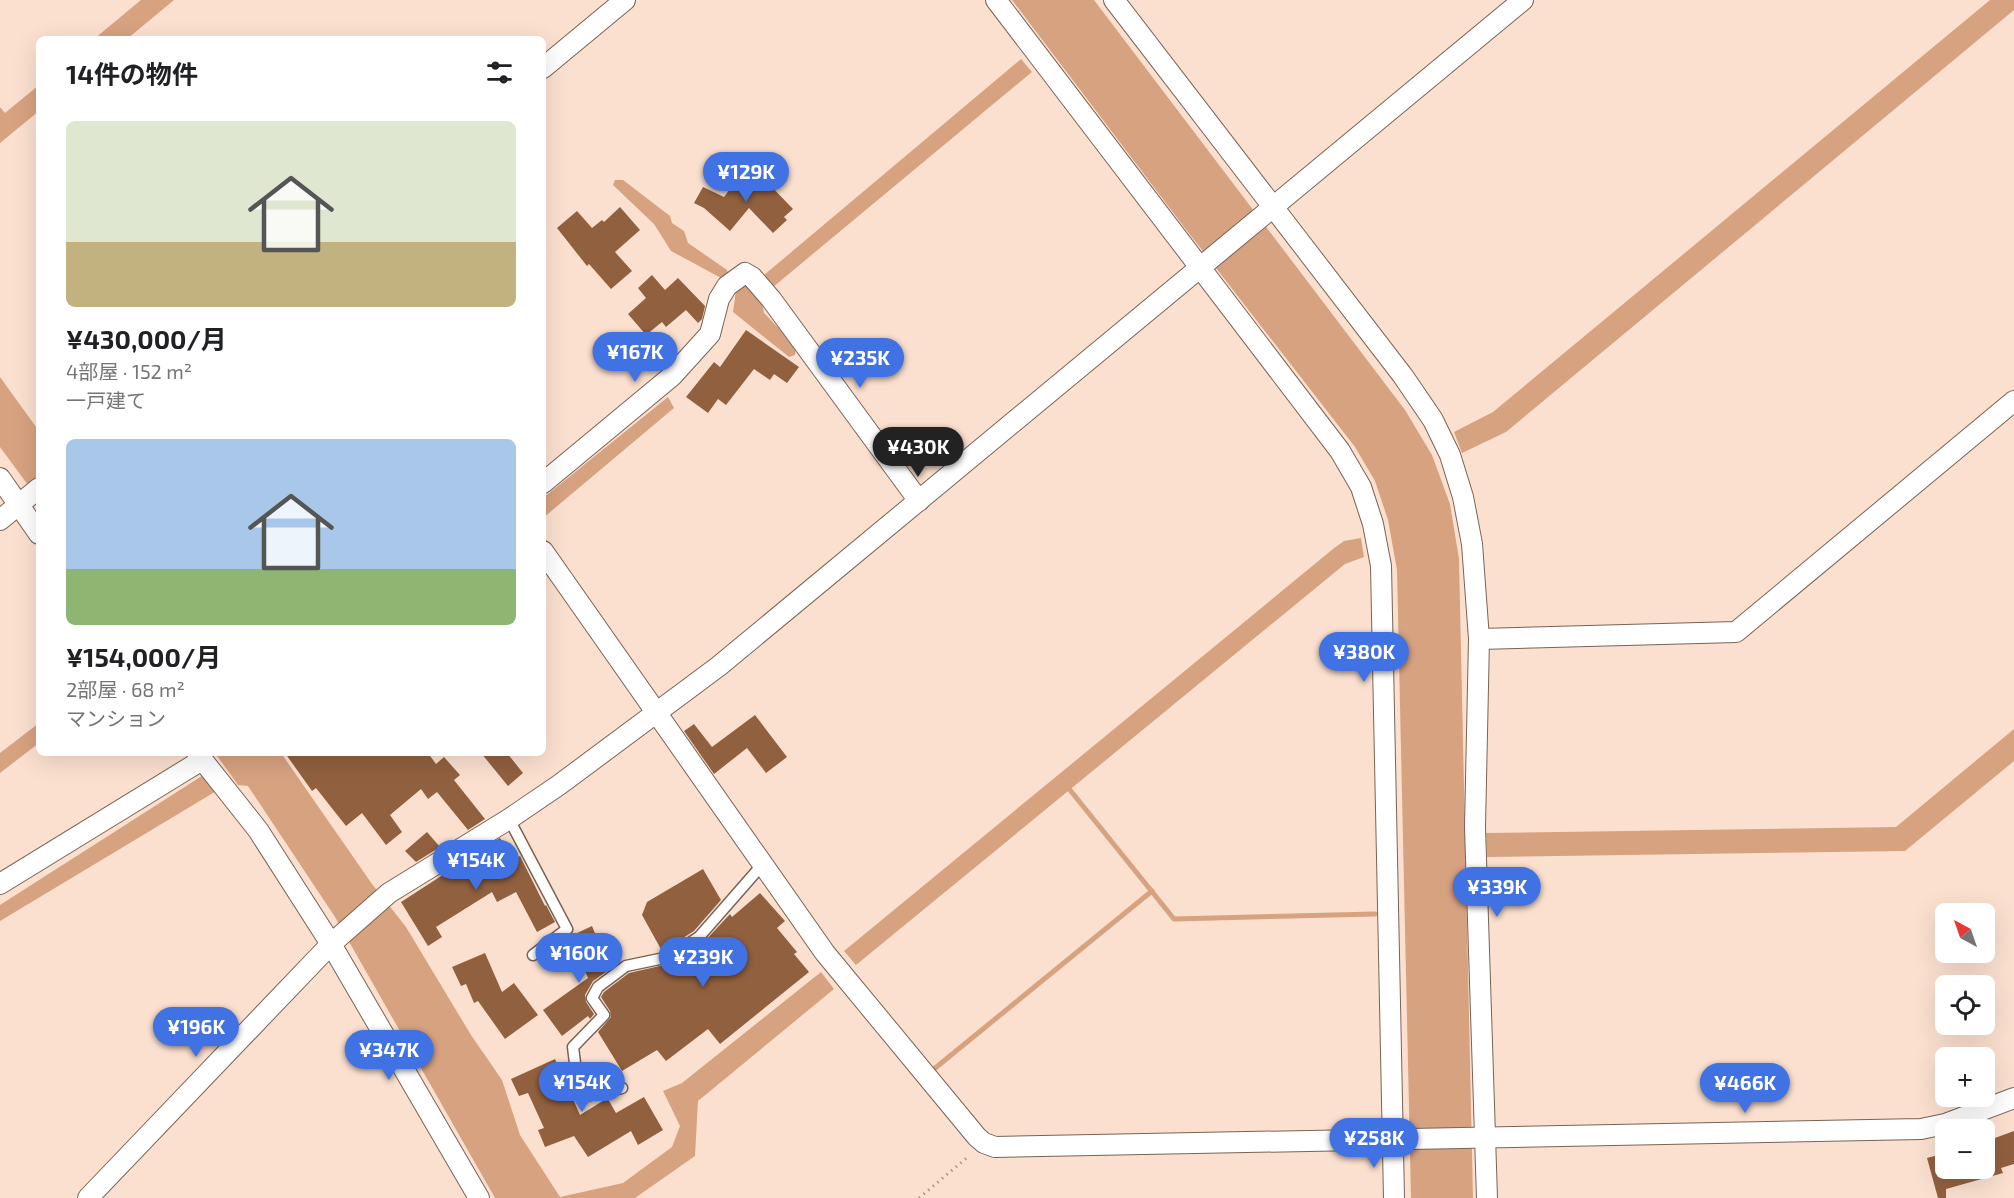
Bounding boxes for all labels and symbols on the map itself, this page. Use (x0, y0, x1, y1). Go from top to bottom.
pin: ¥129K (704, 152, 788, 203)
pin: ¥167K (593, 332, 677, 383)
pin: ¥235K (818, 338, 902, 389)
pin: ¥430K (876, 427, 960, 478)
pin: ¥380K (1322, 632, 1406, 683)
pin: ¥154K (434, 840, 518, 891)
pin: ¥339K (1455, 867, 1539, 918)
north arrow (1935, 903, 1995, 963)
pin: ¥160K (537, 933, 621, 984)
pin: ¥239K (661, 937, 745, 988)
pin: ¥196K (154, 1007, 238, 1058)
pin: ¥347K (347, 1030, 431, 1081)
pin: ¥154K (540, 1062, 624, 1113)
pin: ¥466K (1703, 1063, 1787, 1114)
pin: ¥258K (1332, 1118, 1416, 1169)

